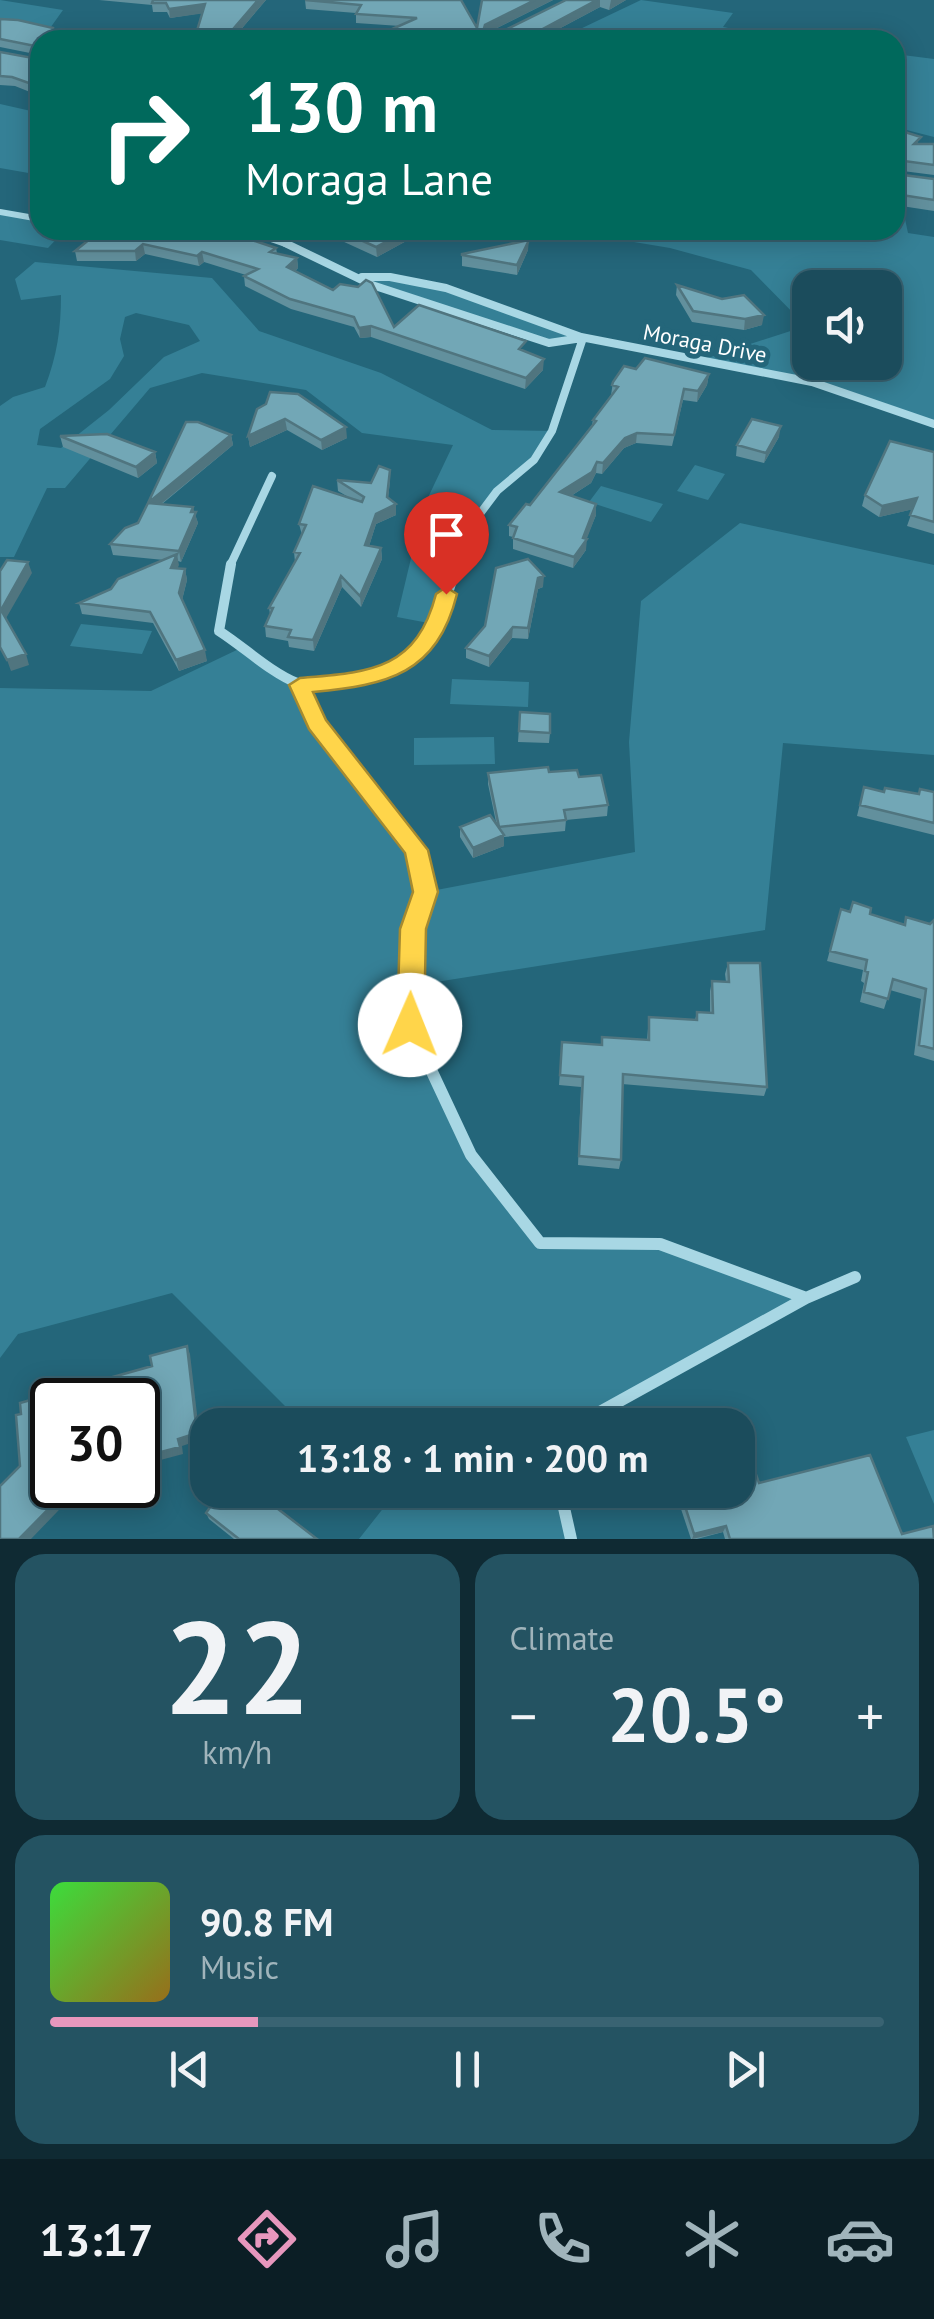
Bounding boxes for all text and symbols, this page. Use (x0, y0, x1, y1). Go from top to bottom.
text: 130 m (245, 61, 438, 151)
icon: right (80, 70, 210, 200)
text: Moraga Lane (245, 149, 493, 207)
map controls (792, 270, 902, 380)
button: sound (792, 270, 902, 380)
street label: Moraga Drive (641, 317, 769, 369)
pin (404, 492, 489, 595)
icon: arrive (419, 507, 474, 562)
position arrow (358, 973, 462, 1077)
speed limit sign: 30 (30, 1378, 160, 1508)
text: 13:18 · 1 min · 200 m (297, 1433, 648, 1482)
text: 22 (164, 1582, 311, 1750)
text: Climate (510, 1617, 614, 1659)
text: 20.5° (607, 1666, 786, 1763)
text: − (510, 1680, 537, 1751)
text: + (856, 1680, 884, 1751)
text: km/h (202, 1731, 272, 1773)
text: 90.8 FM (200, 1897, 333, 1946)
text: Music (200, 1946, 279, 1988)
icon: previous (162, 2042, 217, 2097)
icon: pause (440, 2042, 495, 2097)
icon: next (718, 2042, 773, 2097)
icon: directions (232, 2204, 302, 2274)
icon: music (380, 2204, 450, 2274)
icon: phone (528, 2204, 598, 2274)
icon: climate (677, 2204, 747, 2274)
icon: car (825, 2204, 895, 2274)
text: 13:17 (39, 2210, 153, 2268)

